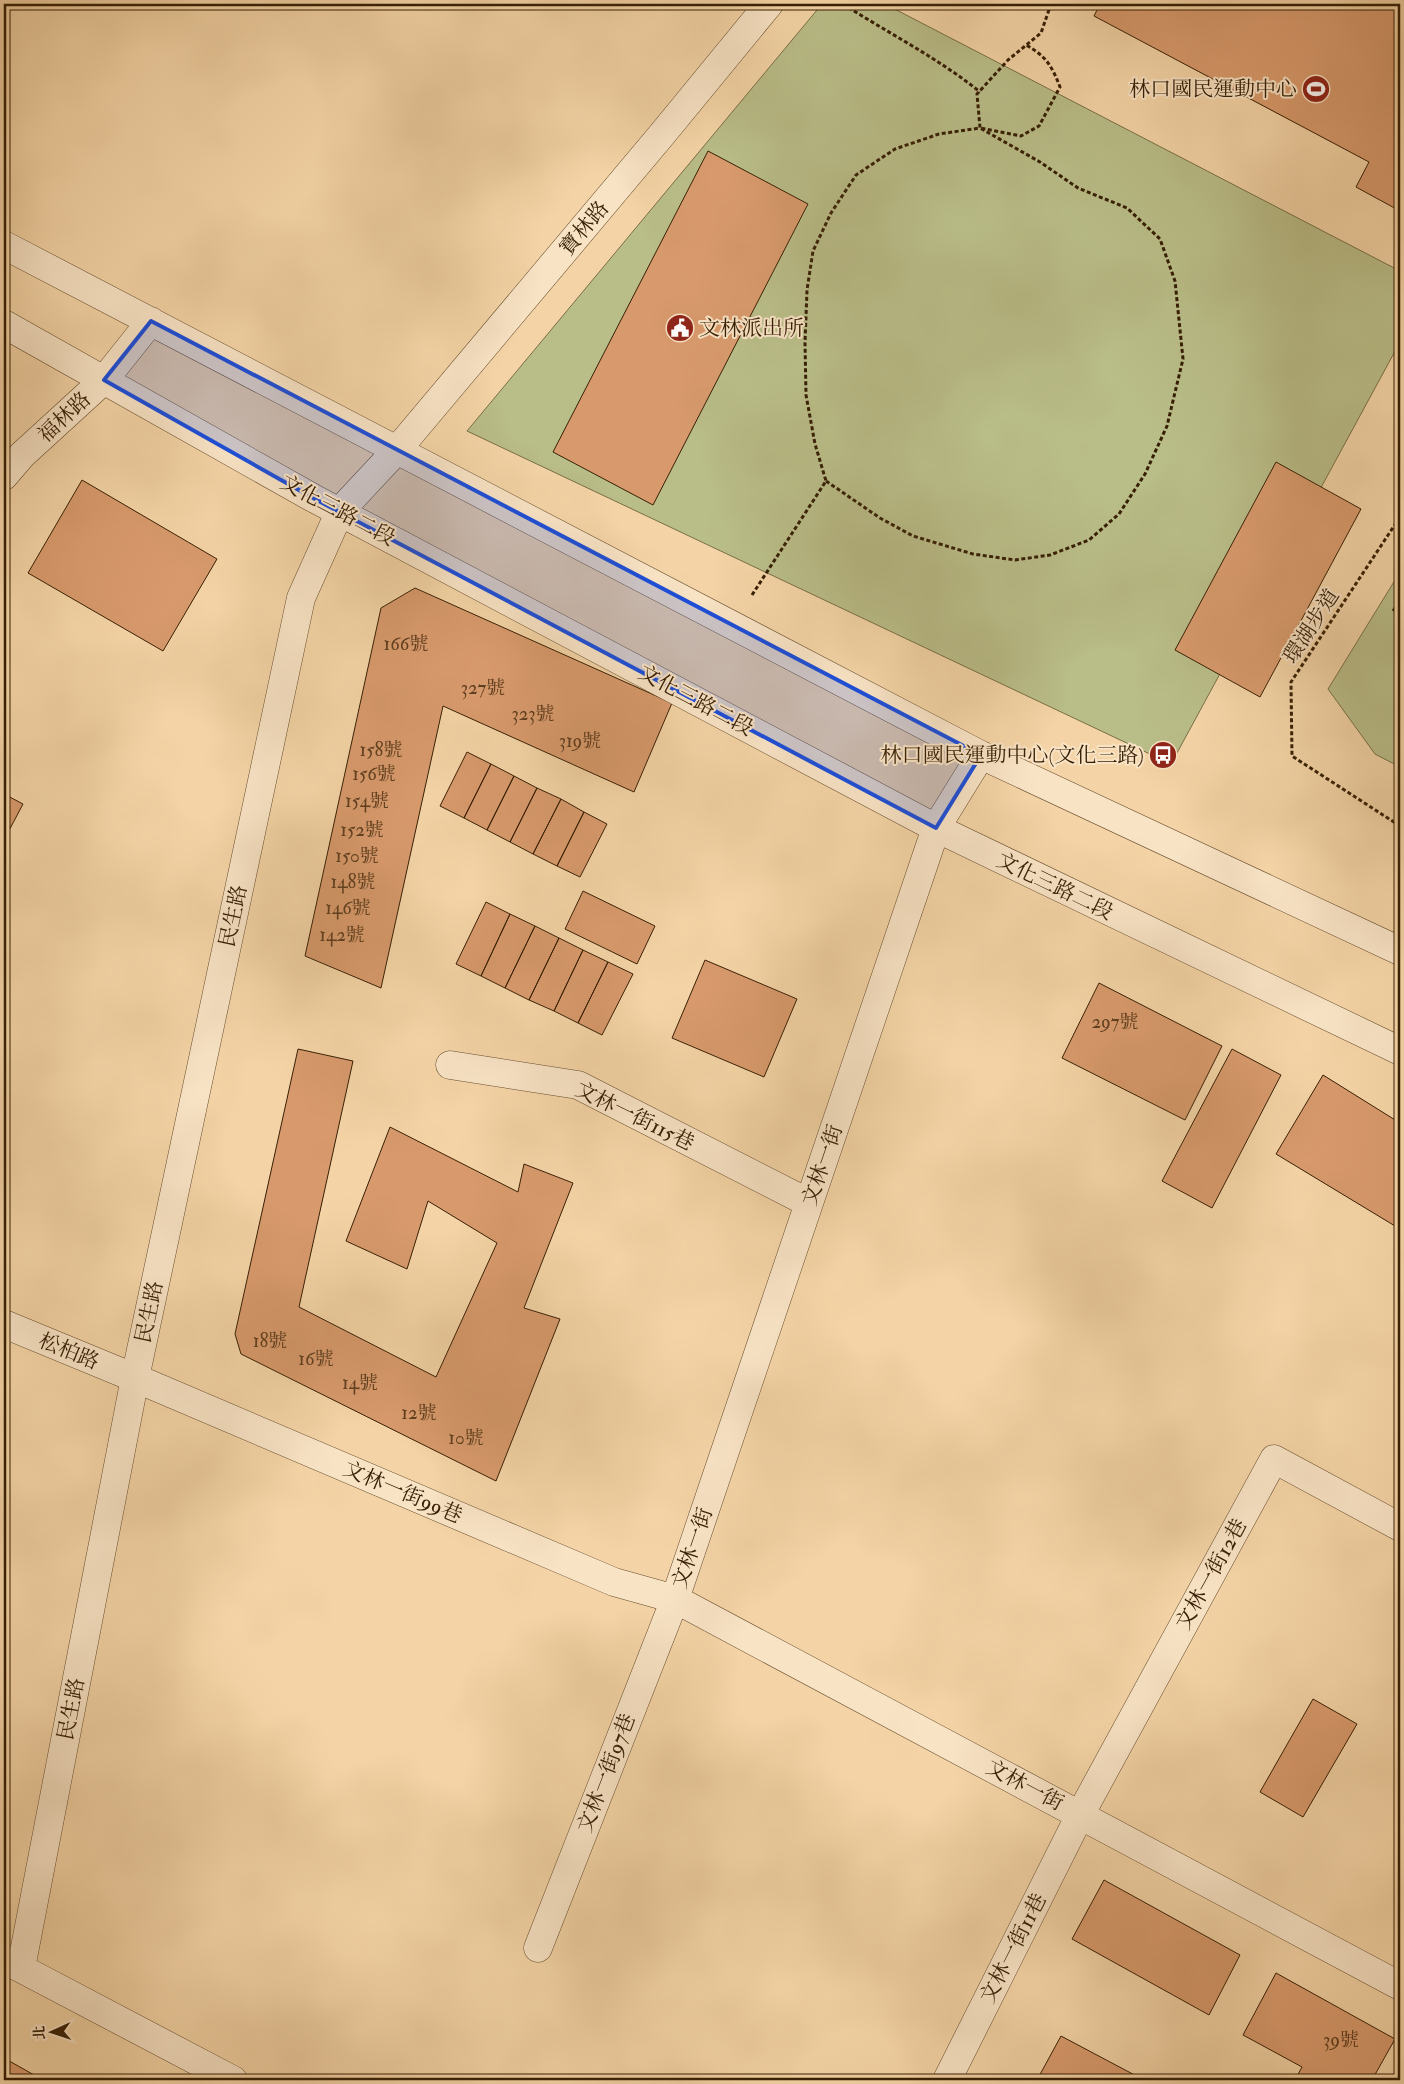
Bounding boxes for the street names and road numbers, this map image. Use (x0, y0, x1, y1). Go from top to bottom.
street label: 寶林路 (554, 196, 615, 261)
street label: 福林路 (32, 386, 97, 449)
street label: 文化三路二段 (276, 469, 400, 552)
street label: 環湖步道 (1277, 584, 1346, 669)
street label: 文化三路二段 (634, 659, 758, 742)
street label: 文化三路二段 (992, 847, 1117, 926)
street label: 民生路 (214, 882, 253, 950)
street label: 文林一街115巷 (571, 1076, 699, 1157)
street label: 文林一街 (796, 1121, 849, 1209)
street label: 民生路 (130, 1278, 169, 1346)
street label: 松柏路 (35, 1327, 103, 1376)
street label: 文林一街99巷 (339, 1455, 466, 1530)
street label: 文林一街 (666, 1504, 719, 1592)
street label: 文林一街12巷 (1170, 1514, 1253, 1635)
street label: 民生路 (52, 1676, 91, 1743)
street label: 文林一街97巷 (571, 1710, 642, 1837)
street label: 文林一街 (981, 1754, 1068, 1817)
street label: 文林一街11巷 (974, 1889, 1053, 2008)

